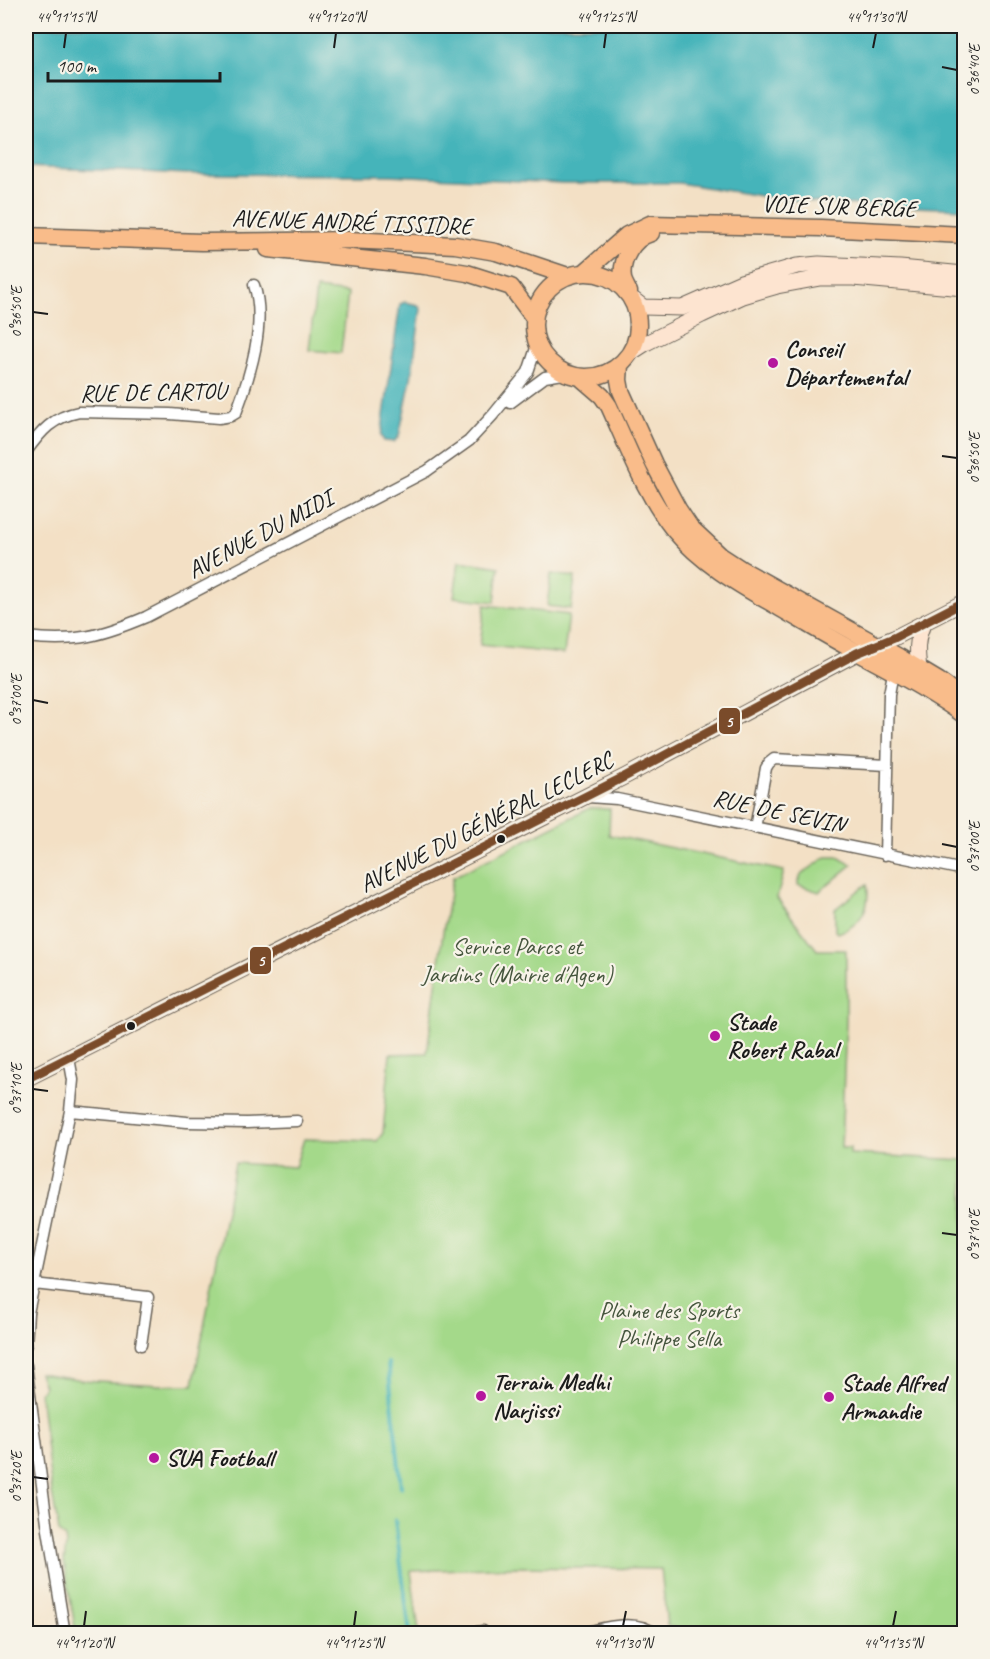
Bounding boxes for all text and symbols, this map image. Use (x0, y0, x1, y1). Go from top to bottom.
text: 44°11'15"N (36, 8, 99, 27)
text: 44°11'20"N (306, 8, 369, 27)
text: 44°11'25"N (576, 8, 639, 27)
text: 44°11'30"N (846, 8, 909, 27)
text: 0°36'40"E (965, 42, 984, 96)
scale bar (48, 45, 220, 83)
text: 100 m (57, 55, 98, 77)
street label: VOIE SUR BERGE (761, 188, 920, 224)
street label: AVENUE ANDRÉ TISSIDRE (231, 203, 475, 241)
text: 0°36'50"E (7, 284, 26, 338)
place label: Conseil Départemental (785, 334, 912, 392)
marker: Conseil Départemental (766, 356, 780, 370)
street label: RUE DE CARTOU (80, 376, 230, 408)
text: 0°36'50"E (965, 430, 984, 484)
street label: AVENUE DU MIDI (182, 481, 343, 585)
text: 0°37'00"E (7, 672, 26, 726)
line badge: 5 (718, 707, 741, 735)
text: 5 (726, 712, 735, 732)
street label: AVENUE DU GÉNÉRAL LECLERC (354, 744, 620, 899)
street label: RUE DE SEVIN (710, 782, 851, 840)
text: 0°37'00"E (965, 819, 984, 873)
unlabelled marker (495, 833, 507, 845)
park label: Service Parcs et Jardins (Mairie d'Agen) (420, 931, 614, 989)
line badge: 5 (249, 946, 272, 975)
text: 5 (258, 951, 267, 971)
place label: Stade Robert Rabal (727, 1007, 843, 1065)
unlabelled marker (125, 1020, 137, 1032)
marker: Stade Robert Rabal (708, 1029, 722, 1043)
text: 0°37'10"E (7, 1061, 26, 1115)
text: 0°37'10"E (965, 1207, 984, 1261)
park label: Plaine des Sports Philippe Sella (599, 1295, 741, 1353)
place label: Terrain Medhi Narjissi (493, 1367, 613, 1425)
place label: Stade Alfred Armandie (841, 1368, 950, 1426)
marker: Terrain Medhi Narjissi (474, 1389, 488, 1403)
marker: Stade Alfred Armandie (822, 1390, 836, 1404)
place label: SUA Football (166, 1443, 278, 1473)
text: 0°37'20"E (7, 1449, 26, 1503)
marker: SUA Football (147, 1451, 161, 1465)
text: 44°11'20"N (54, 1634, 117, 1653)
text: 44°11'25"N (324, 1634, 387, 1653)
text: 44°11'30"N (593, 1634, 656, 1653)
text: 44°11'35"N (863, 1634, 926, 1653)

